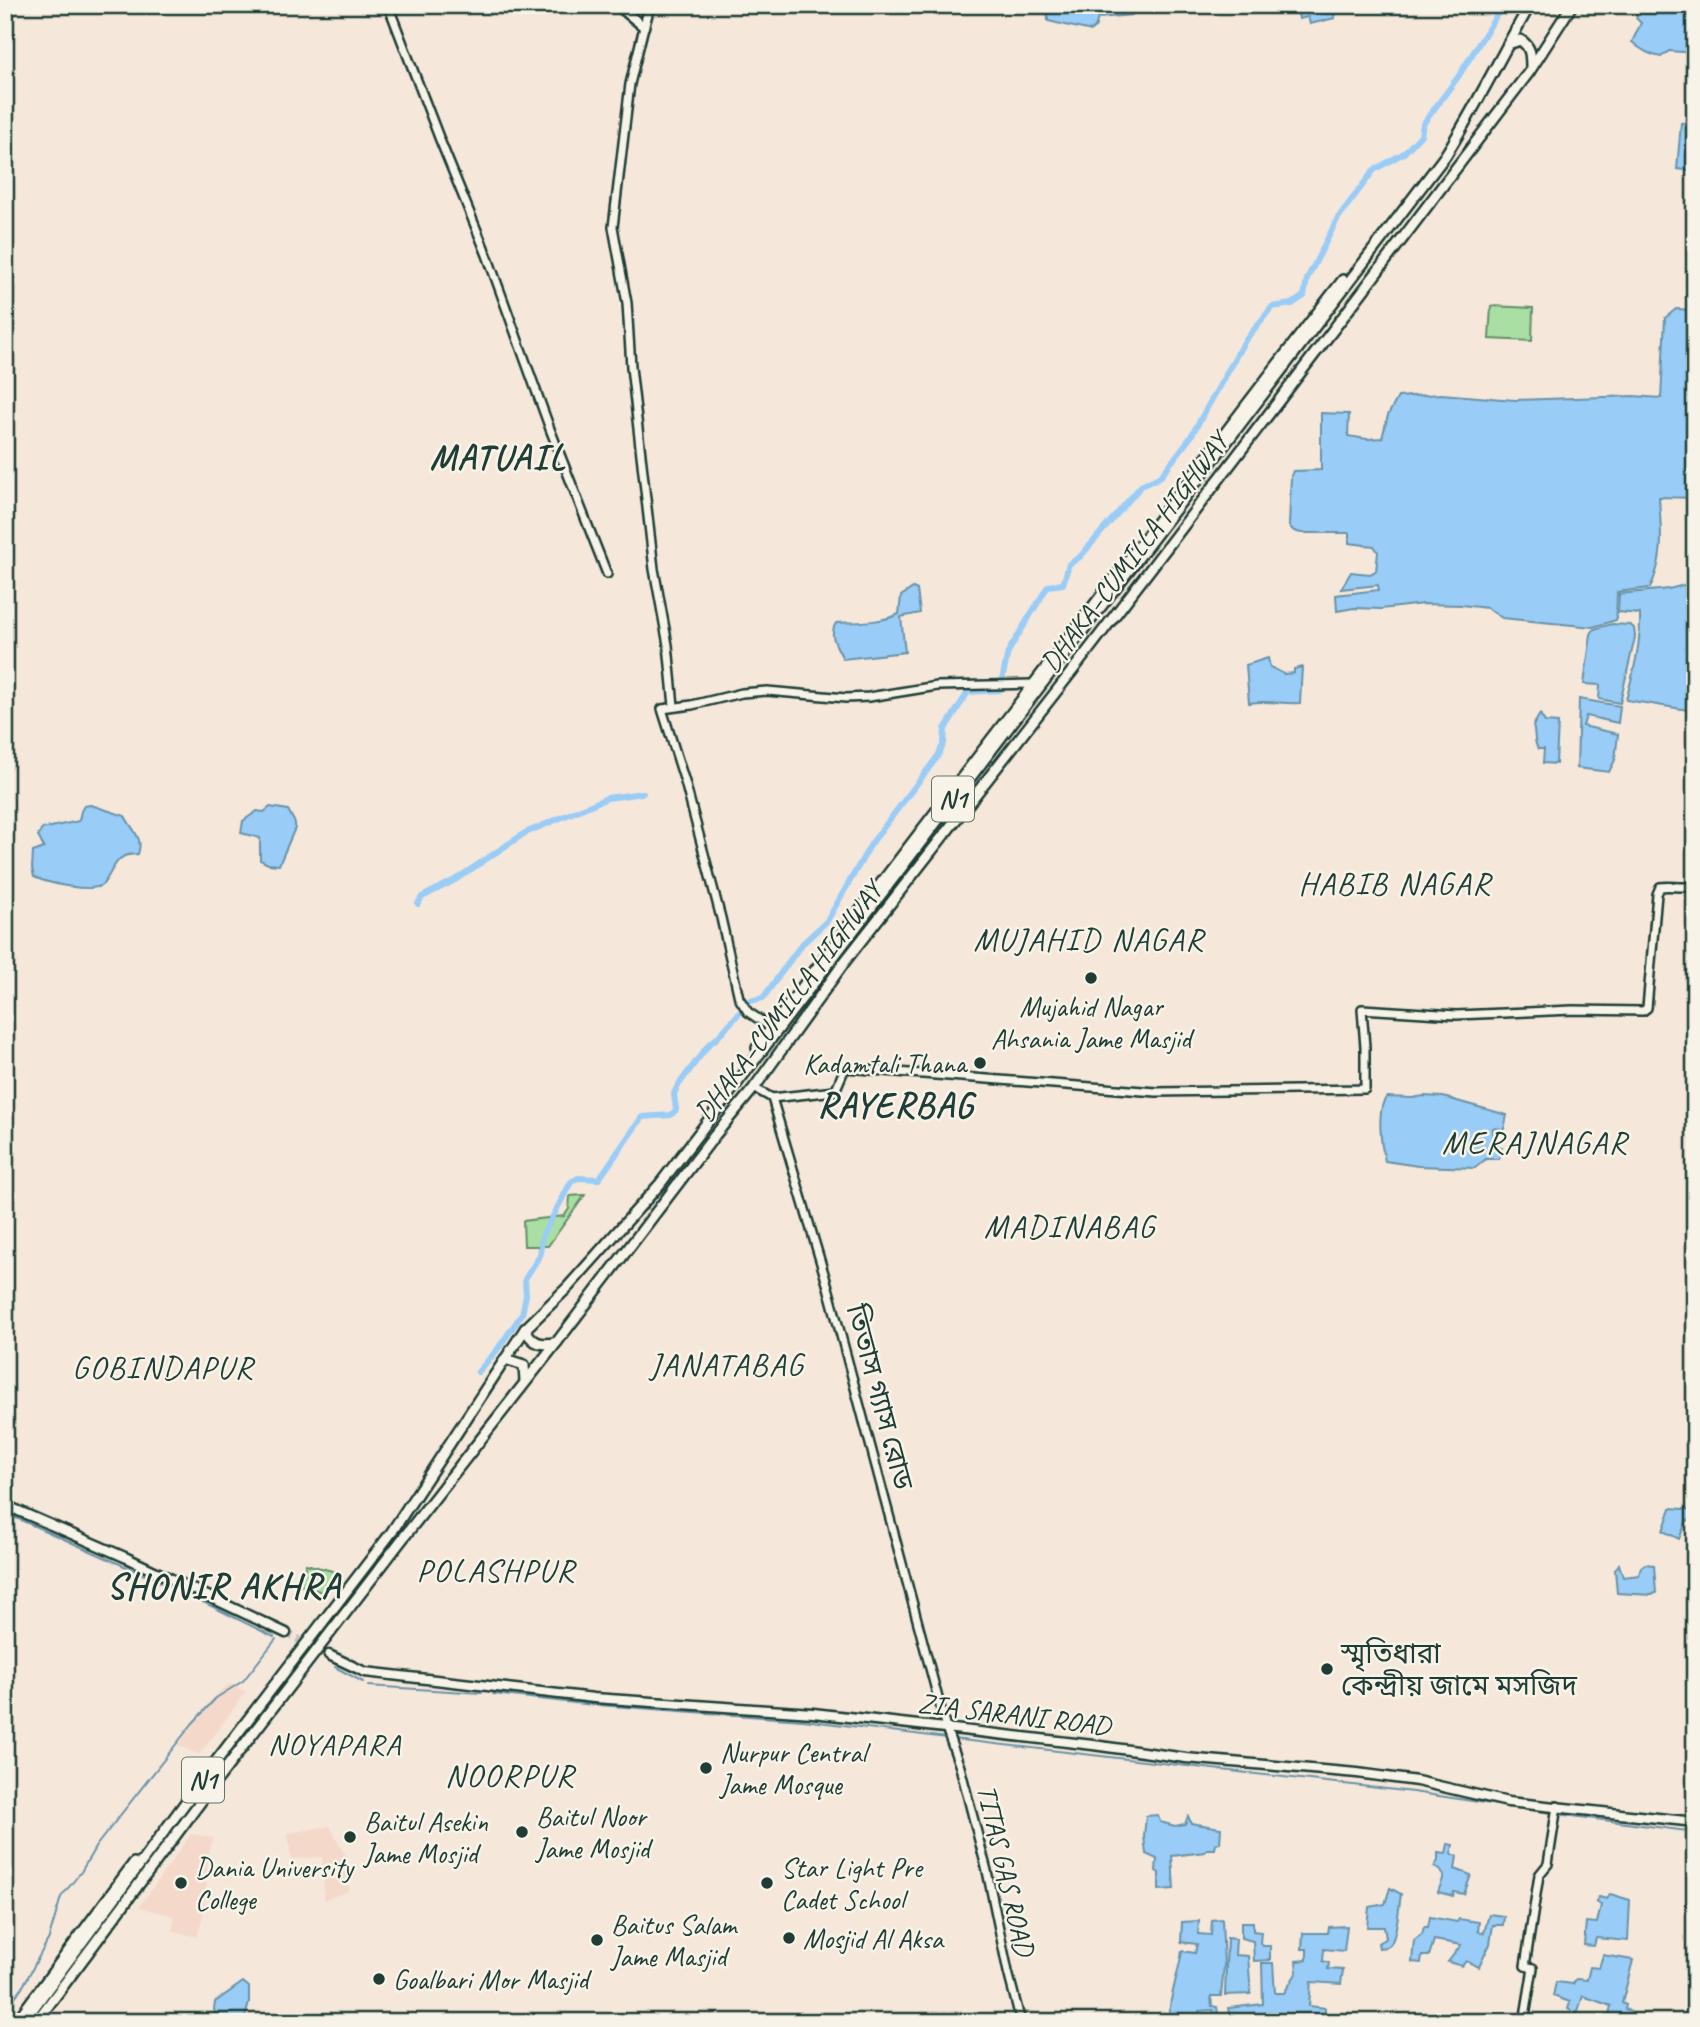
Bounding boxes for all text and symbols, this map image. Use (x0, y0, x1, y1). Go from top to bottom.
street label: DHAKA–CUMILLA HIGHWAY (1032, 422, 1238, 679)
district label: MATUAIL (430, 435, 566, 480)
road number: N1 (932, 776, 974, 821)
district label: HABIB NAGAR (1298, 863, 1493, 904)
street label: DHAKA–CUMILLA HIGHWAY (686, 871, 892, 1128)
district label: MUJAHID NAGAR (974, 919, 1206, 960)
marker: Mujahid Nagar Ahsania Jame Masjid (1083, 970, 1099, 986)
place label: Mujahid Nagar Ahsania Jame Masjid (991, 989, 1195, 1056)
place label: Kadamtali Thana (803, 1046, 969, 1081)
marker: Kadamtali Thana (972, 1055, 988, 1071)
district label: RAYERBAG (818, 1083, 977, 1128)
district label: MERAJNAGAR (1442, 1122, 1630, 1163)
district label: MADINABAG (984, 1206, 1157, 1247)
street label: তিতাস গ্যাস রোড (838, 1300, 922, 1494)
district label: JANATABAG (648, 1344, 806, 1385)
district label: GOBINDAPUR (72, 1347, 256, 1388)
district label: POLASHPUR (417, 1550, 577, 1591)
district label: SHONIR AKHRA (107, 1564, 341, 1609)
place label: স্মৃতিধারা কেন্দ্রীয় জামে মসজিদ (1340, 1636, 1578, 1703)
marker: স্মৃতিধারা কেন্দ্রীয় জামে মসজিদ (1319, 1661, 1335, 1677)
street label: ZIA SARANI ROAD (916, 1685, 1115, 1743)
district label: NOYAPARA (268, 1725, 402, 1763)
place label: Nurpur Central Jame Mosque (718, 1735, 872, 1802)
district label: NOORPUR (445, 1755, 577, 1796)
road number: N1 (182, 1758, 224, 1802)
marker: Nurpur Central Jame Mosque (698, 1760, 714, 1776)
street label: TITAS GAS ROAD (969, 1781, 1043, 1961)
place label: Baitul Noor Jame Mosjid (534, 1799, 654, 1866)
place label: Baitul Asekin Jame Mosjid (362, 1804, 488, 1871)
marker: Baitul Noor Jame Mosjid (514, 1824, 530, 1840)
marker: Baitul Asekin Jame Mosjid (342, 1829, 358, 1845)
place label: Dania University College (195, 1850, 355, 1917)
place label: Star Light Pre Cadet School (781, 1850, 924, 1917)
marker: Dania University College (173, 1875, 189, 1891)
marker: Star Light Pre Cadet School (759, 1875, 775, 1891)
place label: Baitus Salam Jame Masjid (609, 1907, 739, 1974)
place label: Mosjid Al Aksa (803, 1921, 945, 1956)
marker: Mosjid Al Aksa (781, 1930, 797, 1946)
marker: Baitus Salam Jame Masjid (589, 1932, 605, 1948)
place label: Goalbari Mor Masjid (393, 1962, 592, 1997)
marker: Goalbari Mor Masjid (371, 1971, 387, 1987)

